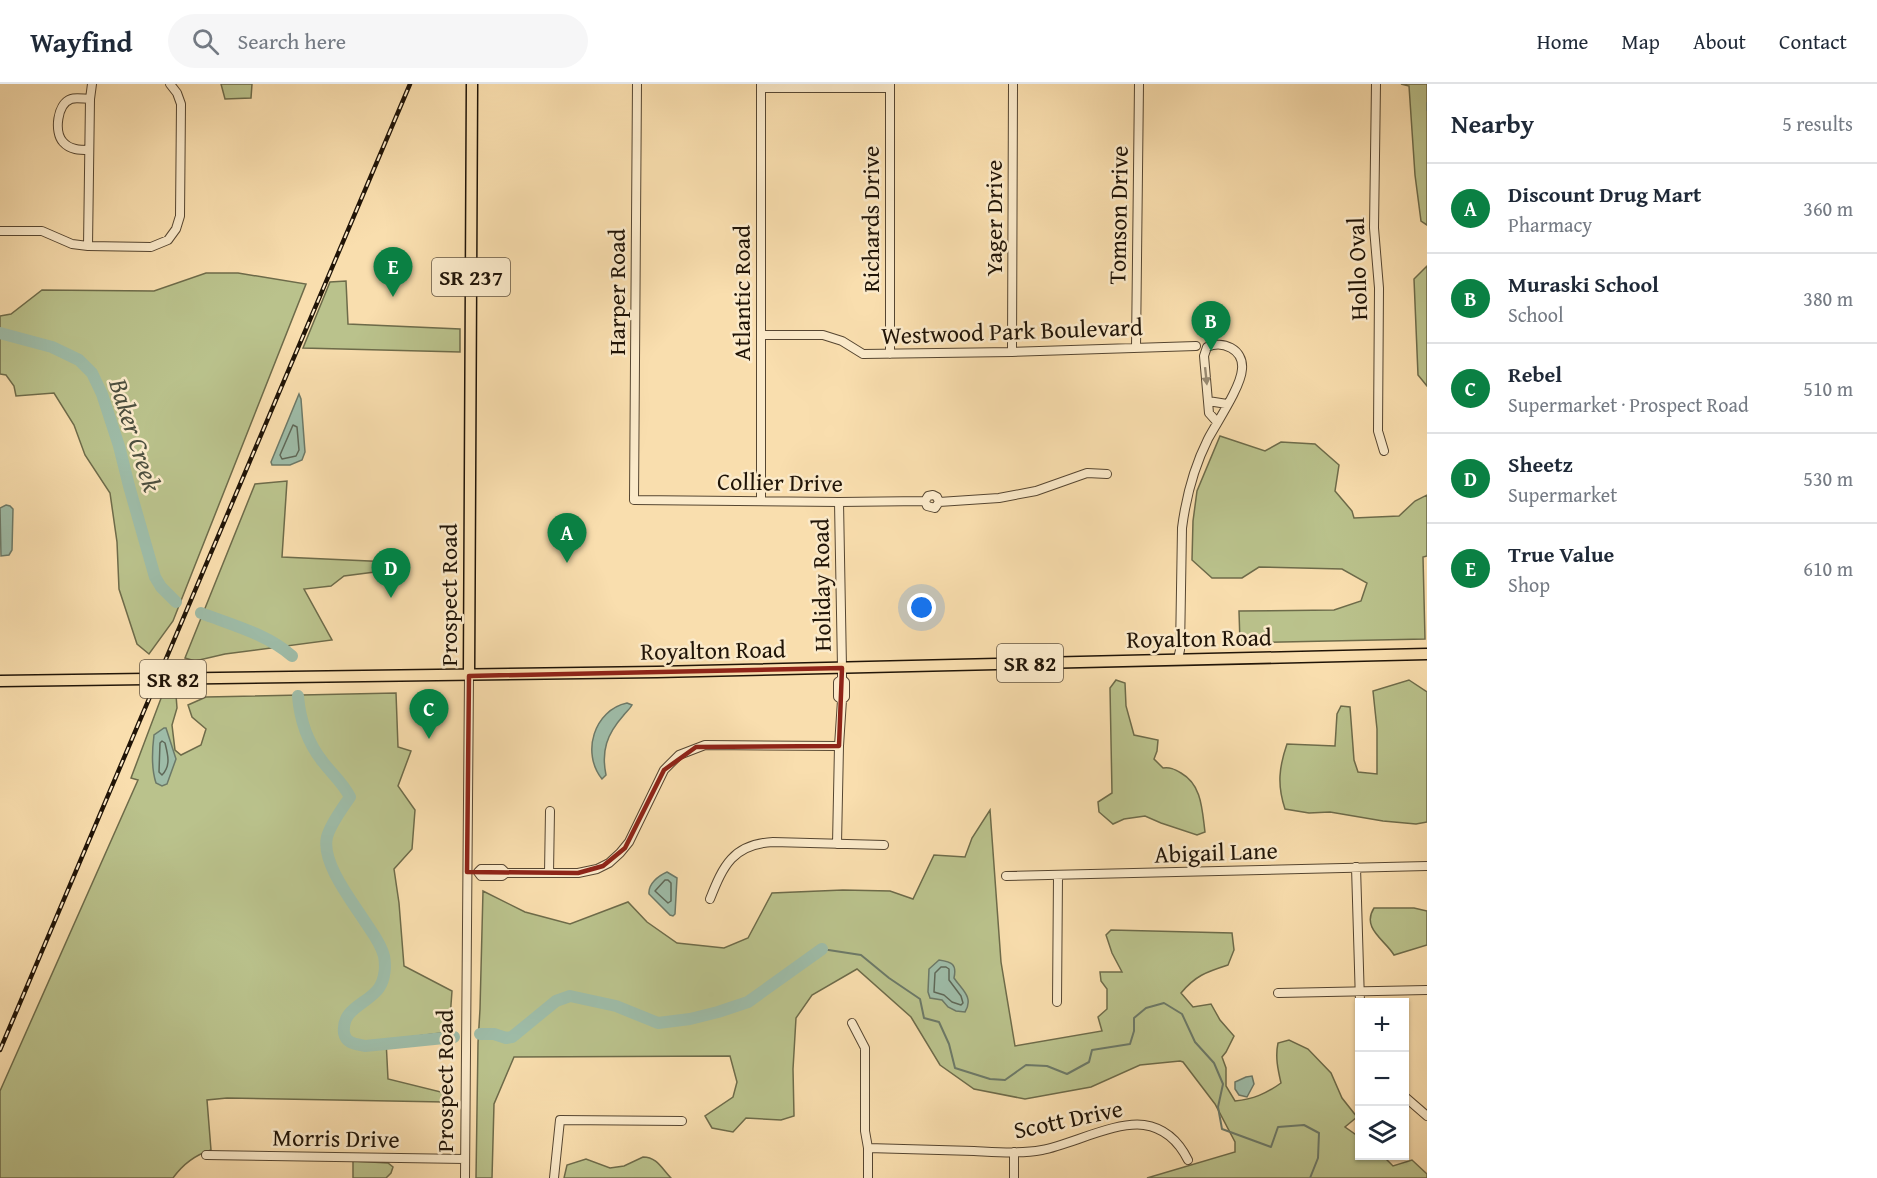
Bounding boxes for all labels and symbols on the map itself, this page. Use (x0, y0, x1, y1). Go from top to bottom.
street label: Tomson Drive (1099, 145, 1137, 285)
street label: Richards Drive (853, 146, 888, 292)
street label: Yager Drive (976, 160, 1011, 276)
street label: Hollo Oval (1338, 217, 1376, 321)
street label: Atlantic Road (724, 225, 759, 361)
street label: Harper Road (599, 228, 634, 355)
pin: E (374, 248, 412, 297)
road number: SR 237 (432, 258, 510, 296)
pin: B (1192, 302, 1230, 351)
street label: Westwood Park Boulevard (881, 309, 1144, 353)
one-way arrow (1201, 366, 1211, 385)
water label: Baker Creek (99, 372, 173, 497)
street label: Collier Drive (717, 463, 843, 501)
pin: A (548, 514, 586, 563)
street label: Holiday Road (802, 518, 840, 652)
street label: Prospect Road (431, 523, 466, 667)
pin: D (372, 548, 410, 598)
your location (907, 593, 936, 622)
street label: Royalton Road (1126, 619, 1272, 657)
street label: Royalton Road (640, 631, 786, 669)
road number: SR 82 (997, 644, 1063, 682)
road number: SR 82 (140, 660, 206, 698)
pin: C (410, 690, 448, 739)
street label: Abigail Lane (1154, 832, 1278, 872)
street label: Prospect Road (427, 1009, 462, 1153)
street label: Scott Drive (1010, 1090, 1126, 1148)
street label: Morris Drive (272, 1119, 400, 1157)

